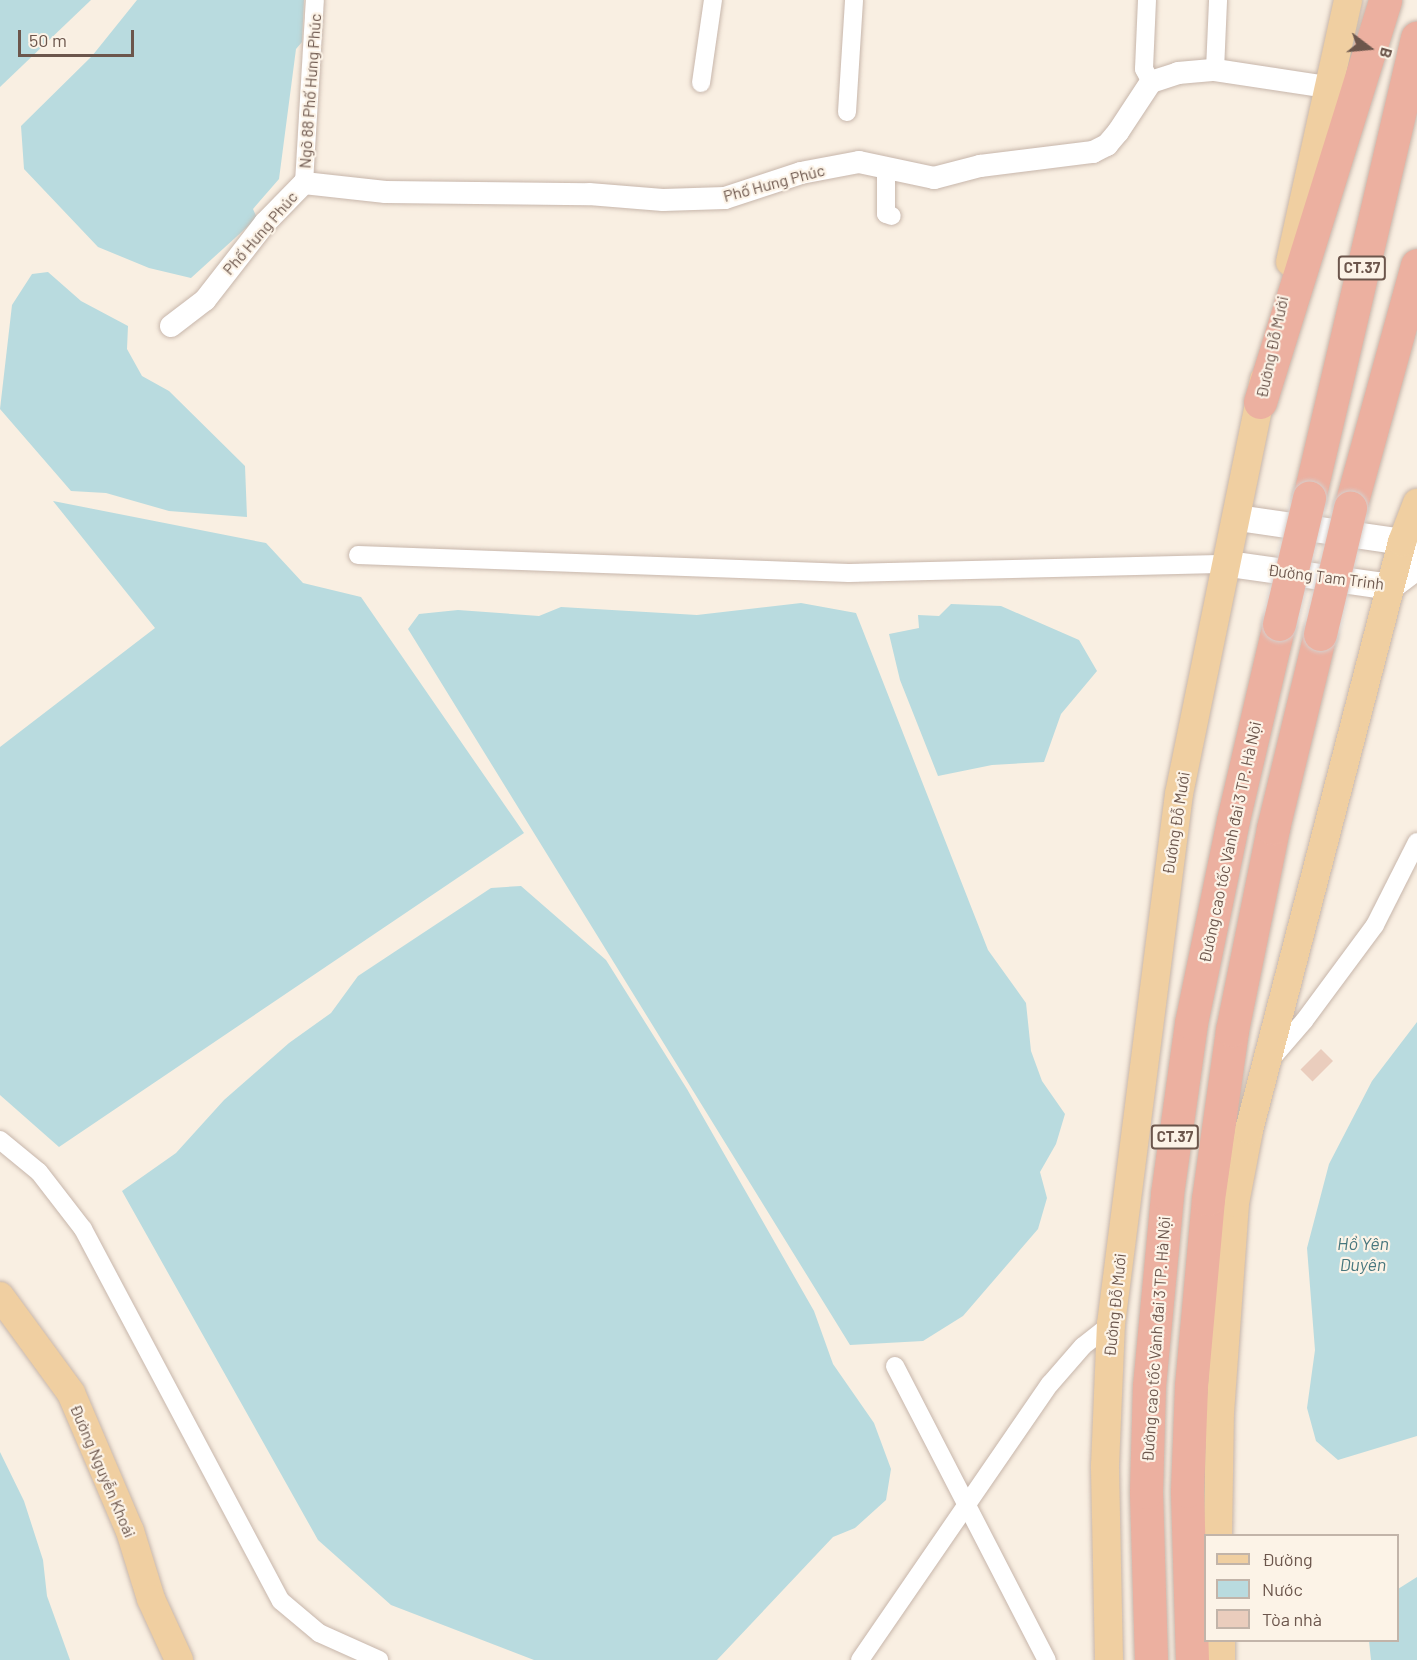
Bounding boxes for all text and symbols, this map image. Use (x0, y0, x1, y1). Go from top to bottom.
street label: Ngõ 88 Phố Hưng Phúc (295, 13, 325, 169)
scale bar (21, 18, 136, 56)
north arrow (1339, 18, 1399, 78)
text: 50 m (29, 29, 67, 51)
text: B (1376, 46, 1397, 60)
street label: Phố Hưng Phúc (721, 160, 827, 206)
street label: Phố Hưng Phúc (219, 187, 301, 279)
road number: CT.37 (1336, 256, 1388, 280)
street label: Đường Đỗ Mười (1252, 294, 1292, 400)
street label: Đường Tam Trinh (1267, 560, 1385, 594)
street label: Đường cao tốc Vành đai 3 TP. Hà Nội (1195, 720, 1265, 964)
street label: Đường Đỗ Mười (1158, 770, 1194, 876)
road number: CT.37 (1150, 1125, 1200, 1149)
street label: Đường cao tốc Vành đai 3 TP. Hà Nội (1138, 1216, 1174, 1462)
water label: Hồ Yên Duyên (1337, 1233, 1389, 1276)
street label: Đường Đỗ Mười (1100, 1252, 1130, 1358)
street label: Đường Nguyễn Khoái (66, 1401, 140, 1541)
legend (1204, 1534, 1399, 1642)
text: Đường (1262, 1548, 1313, 1570)
text: Nước (1262, 1578, 1303, 1600)
text: Tòa nhà (1262, 1608, 1322, 1630)

